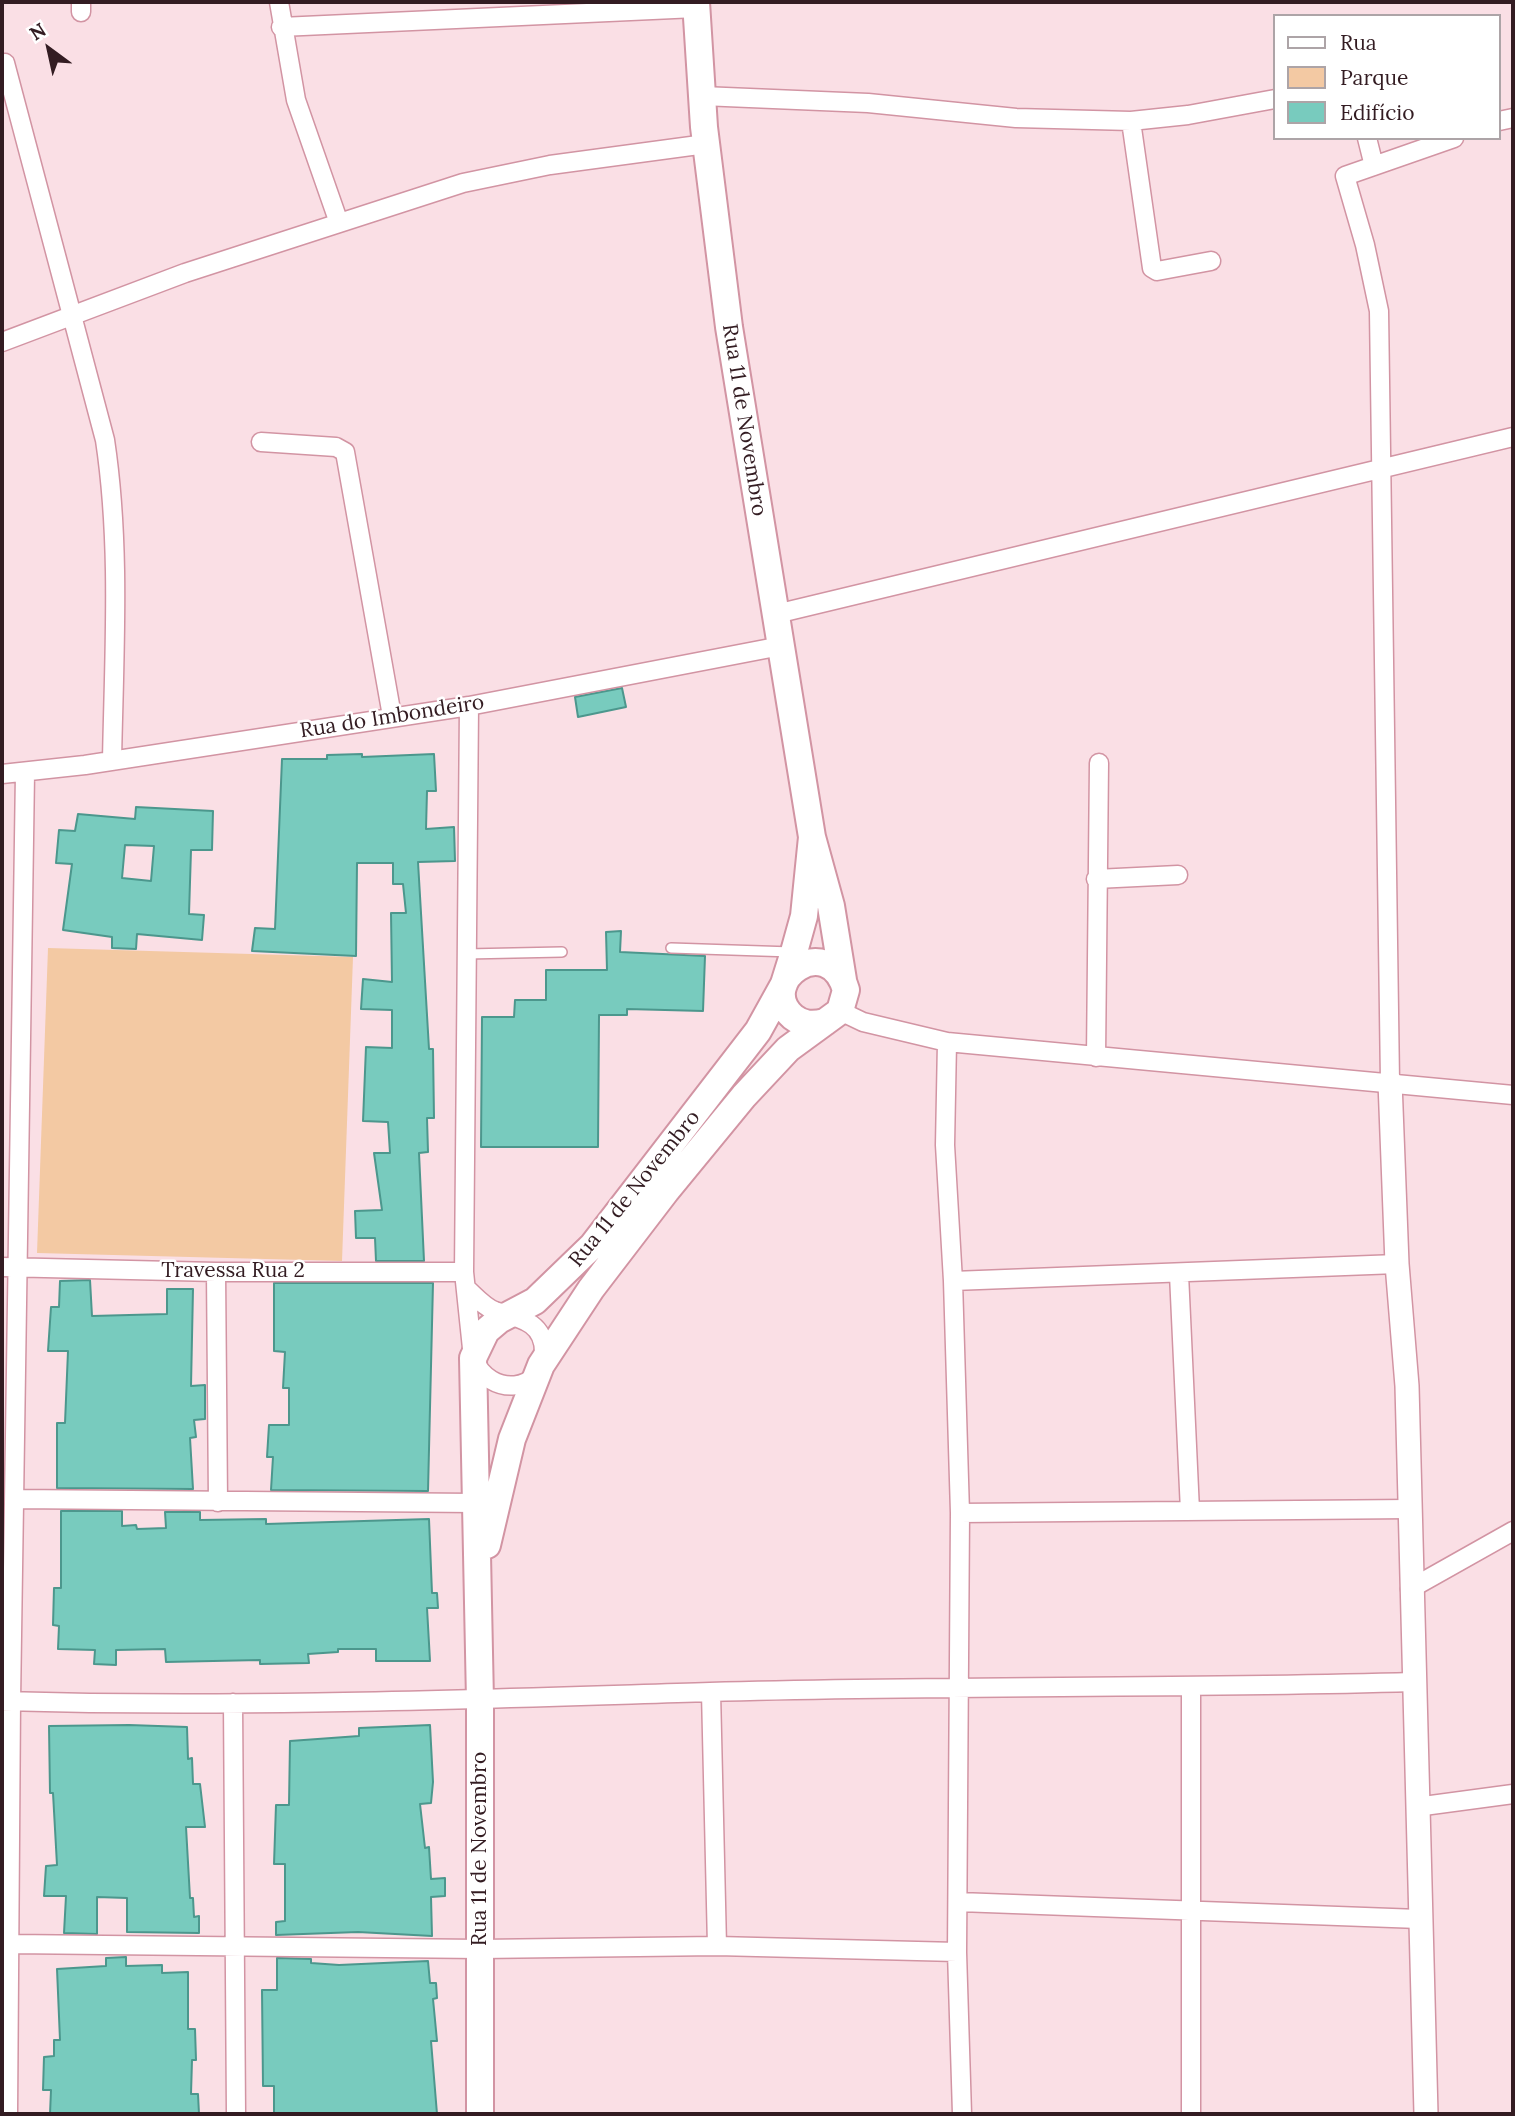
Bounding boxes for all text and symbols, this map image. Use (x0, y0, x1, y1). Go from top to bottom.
north arrow (14, 14, 84, 84)
legend (1274, 14, 1501, 140)
text: N (25, 17, 50, 45)
text: Rua (1340, 29, 1377, 56)
text: Parque (1340, 64, 1408, 91)
text: Edifício (1340, 99, 1415, 126)
street label: Rua 11 de Novembro (716, 322, 772, 518)
street label: Rua do Imbondeiro (298, 690, 486, 744)
street label: Rua 11 de Novembro (564, 1106, 706, 1272)
street label: Travessa Rua 2 (161, 1258, 305, 1284)
street label: Rua 11 de Novembro (467, 1752, 493, 1946)

